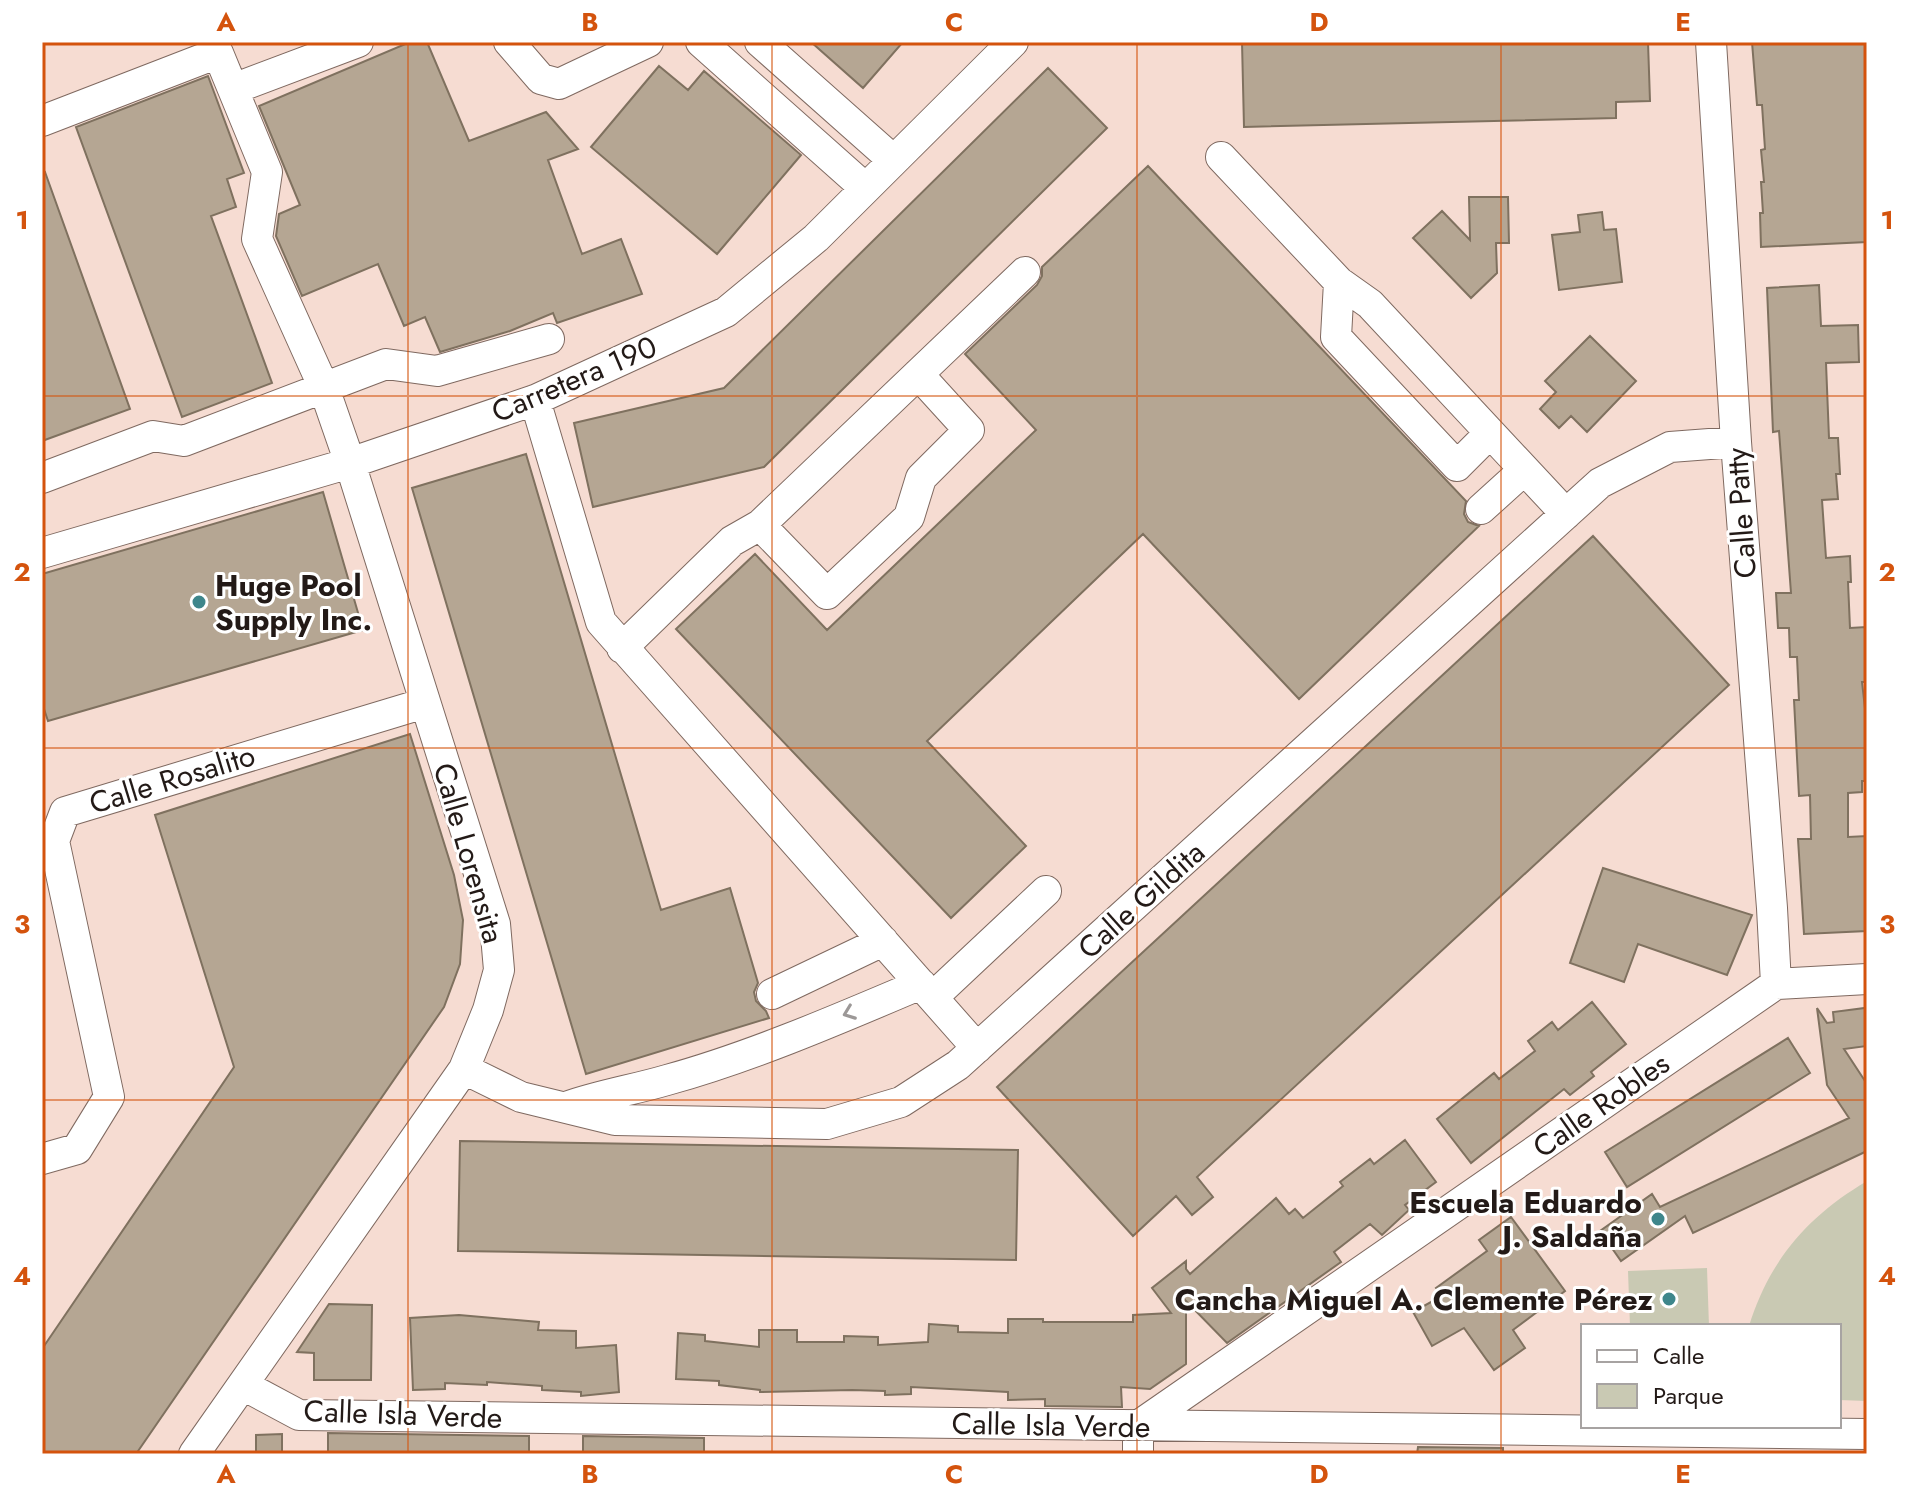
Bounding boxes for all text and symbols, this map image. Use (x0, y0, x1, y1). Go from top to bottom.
text: A (215, 3, 236, 41)
text: B (581, 3, 599, 41)
text: C (945, 3, 963, 41)
text: D (1309, 3, 1329, 41)
text: E (1675, 3, 1691, 41)
text: 1 (15, 201, 29, 239)
text: 1 (1880, 201, 1894, 239)
street label: Carretera 190 (485, 325, 663, 433)
street label: Calle Patty (1715, 445, 1767, 580)
text: 2 (13, 553, 31, 591)
text: 2 (1878, 553, 1896, 591)
place label: Huge Pool Supply Inc. (215, 564, 372, 641)
marker: Huge Pool Supply Inc. (190, 593, 208, 611)
street label: Calle Rosalito (84, 733, 260, 825)
street label: Calle Lorensita (423, 758, 515, 948)
street label: Calle Gildita (1068, 831, 1214, 969)
text: 3 (14, 905, 30, 943)
text: 3 (1879, 905, 1895, 943)
one-way arrow (842, 1003, 856, 1020)
street label: Calle Robles (1524, 1042, 1678, 1168)
place label: Escuela Eduardo J. Saldaña (1409, 1181, 1642, 1258)
marker: Escuela Eduardo J. Saldaña (1649, 1210, 1667, 1228)
text: 4 (13, 1257, 31, 1295)
text: 4 (1878, 1257, 1896, 1295)
place label: Cancha Miguel A. Clemente Pérez (1175, 1278, 1653, 1321)
marker: Cancha Miguel A. Clemente Pérez (1660, 1290, 1678, 1308)
legend (1581, 1324, 1841, 1428)
text: Calle (1653, 1338, 1704, 1373)
text: Parque (1653, 1378, 1724, 1413)
street label: Calle Isla Verde (303, 1389, 503, 1439)
street label: Calle Isla Verde (951, 1402, 1151, 1448)
text: A (215, 1455, 236, 1493)
text: B (581, 1455, 599, 1493)
text: C (945, 1455, 963, 1493)
text: D (1309, 1455, 1329, 1493)
text: E (1675, 1455, 1691, 1493)

